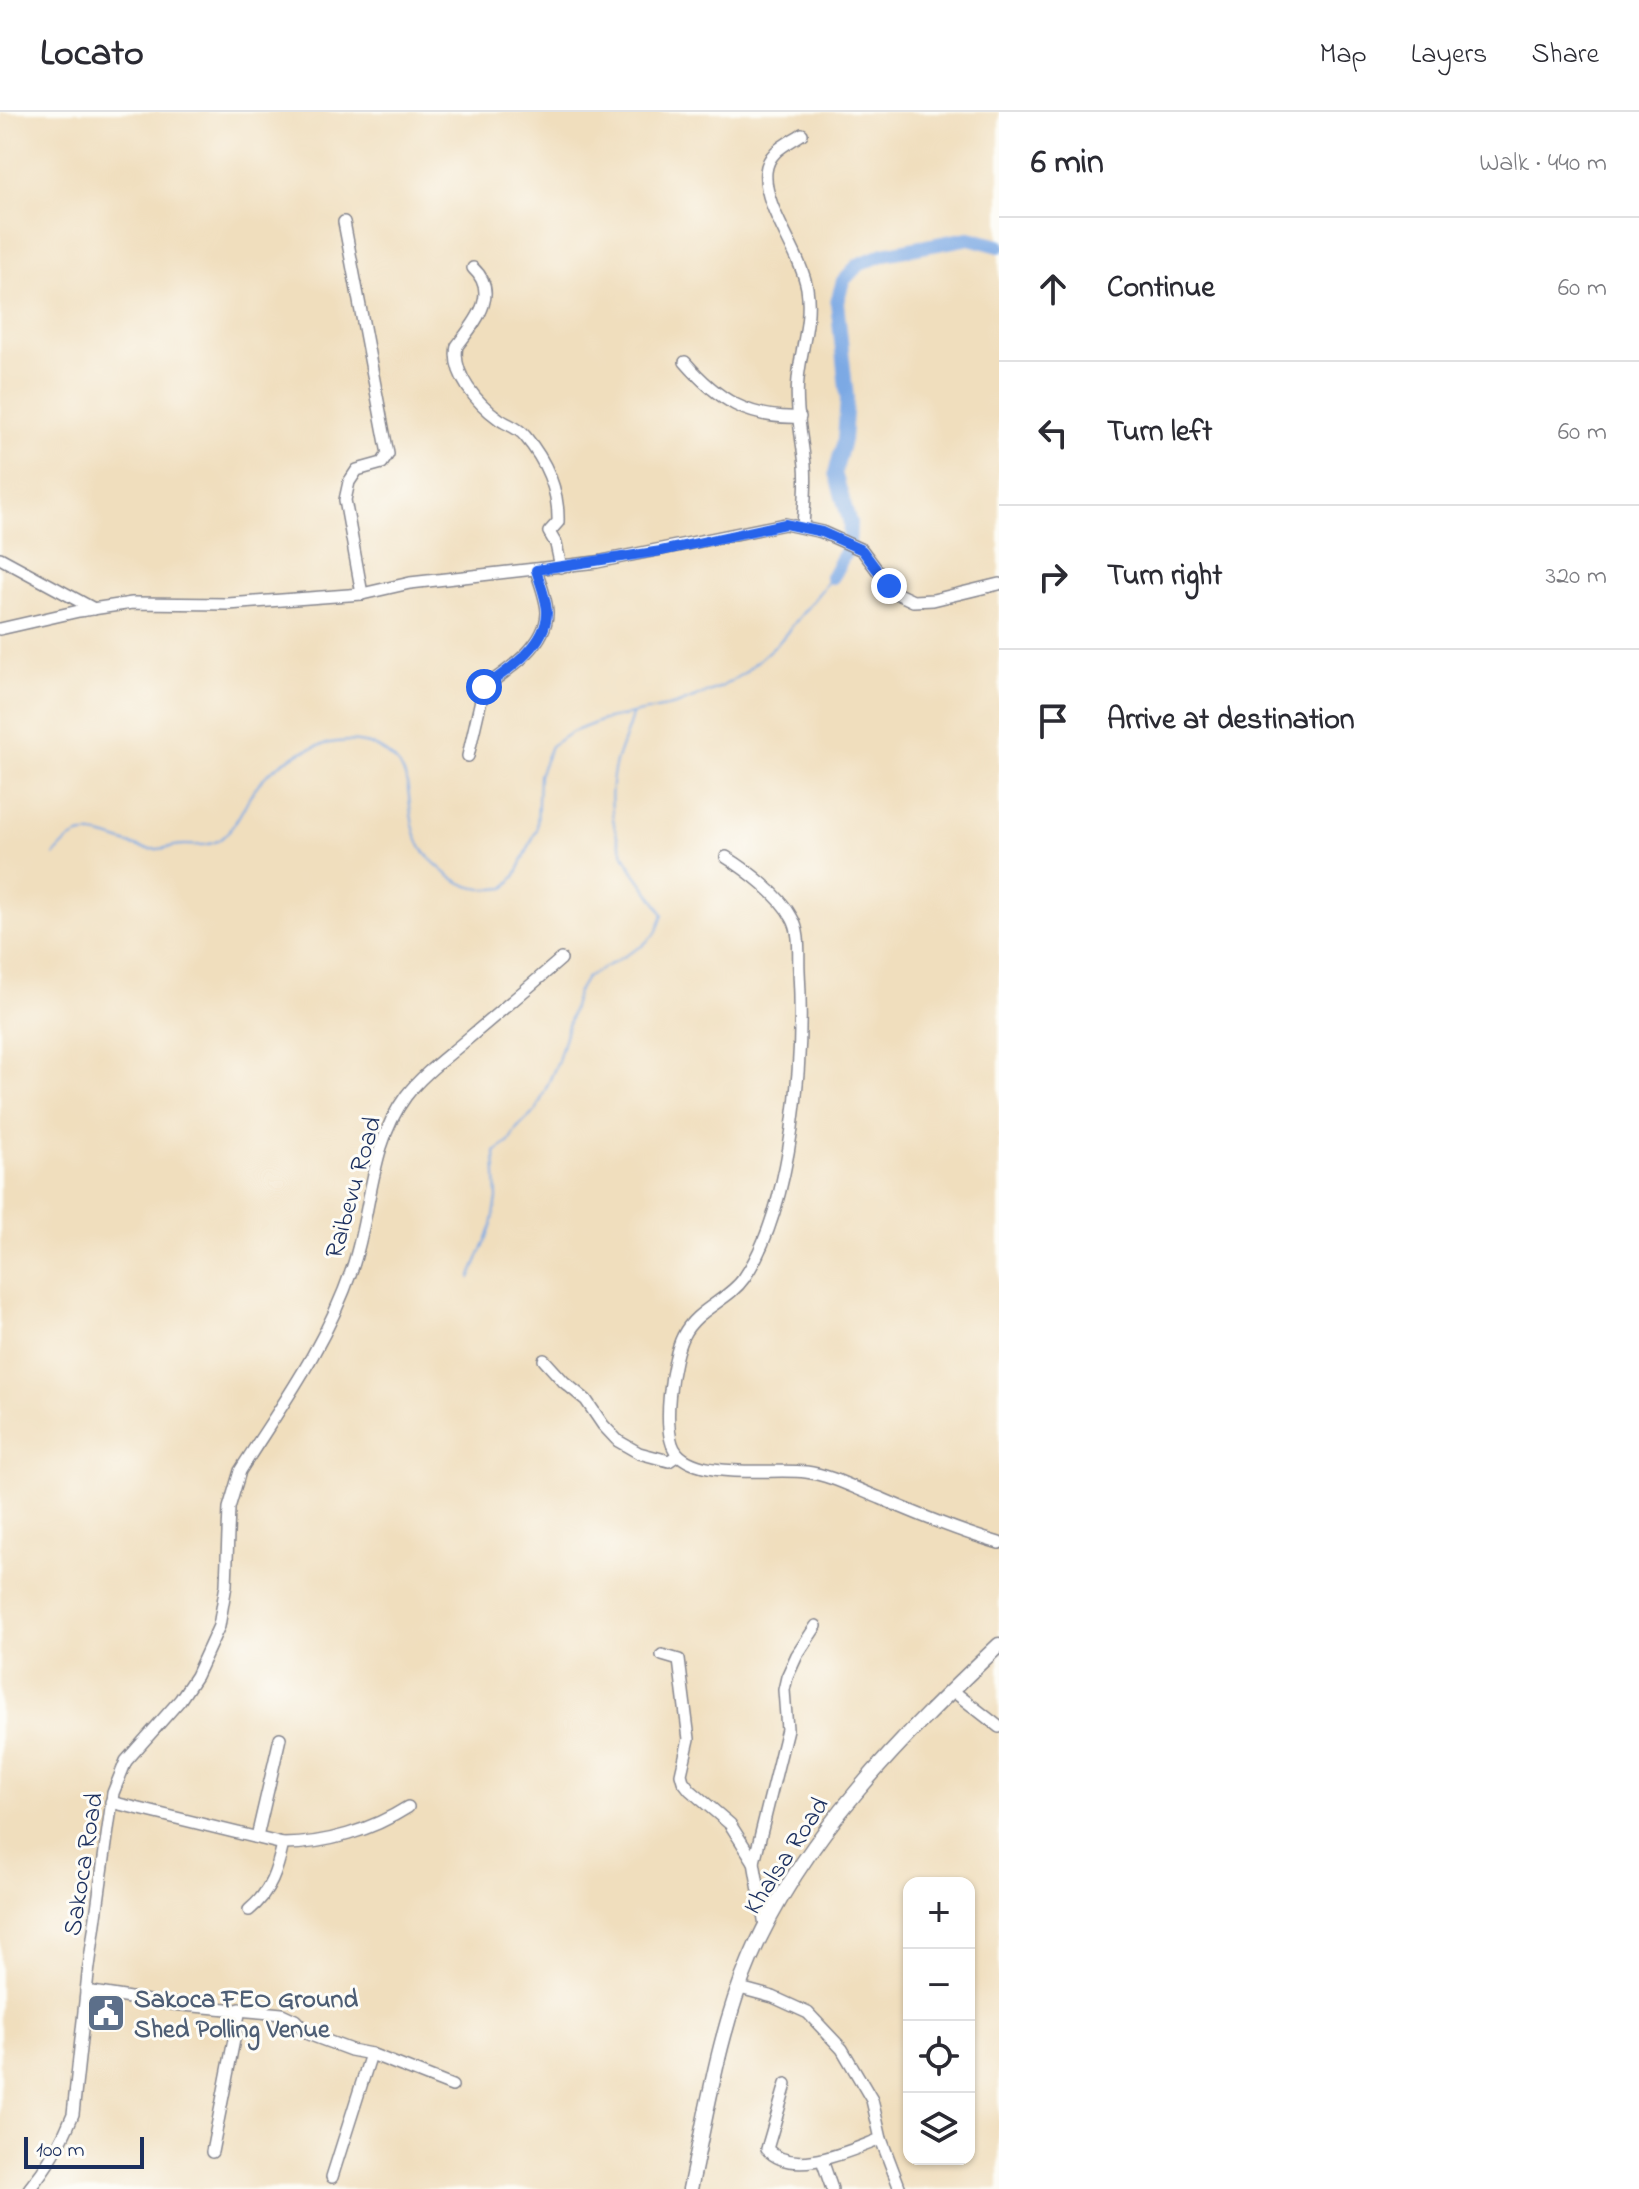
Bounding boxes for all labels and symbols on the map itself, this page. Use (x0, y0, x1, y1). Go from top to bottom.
route end (871, 568, 907, 604)
route start (466, 669, 502, 705)
street label: Raibevu Road (316, 1112, 393, 1263)
street label: Sakoca Road (55, 1790, 115, 1939)
street label: Khalsa Road (735, 1790, 840, 1923)
place label: Sakoca FEO Ground Shed Polling Venue (134, 1982, 358, 2051)
public building icon: Sakoca FEO Ground Shed Polling Venue (85, 1992, 127, 2034)
scale bar (24, 2133, 144, 2169)

